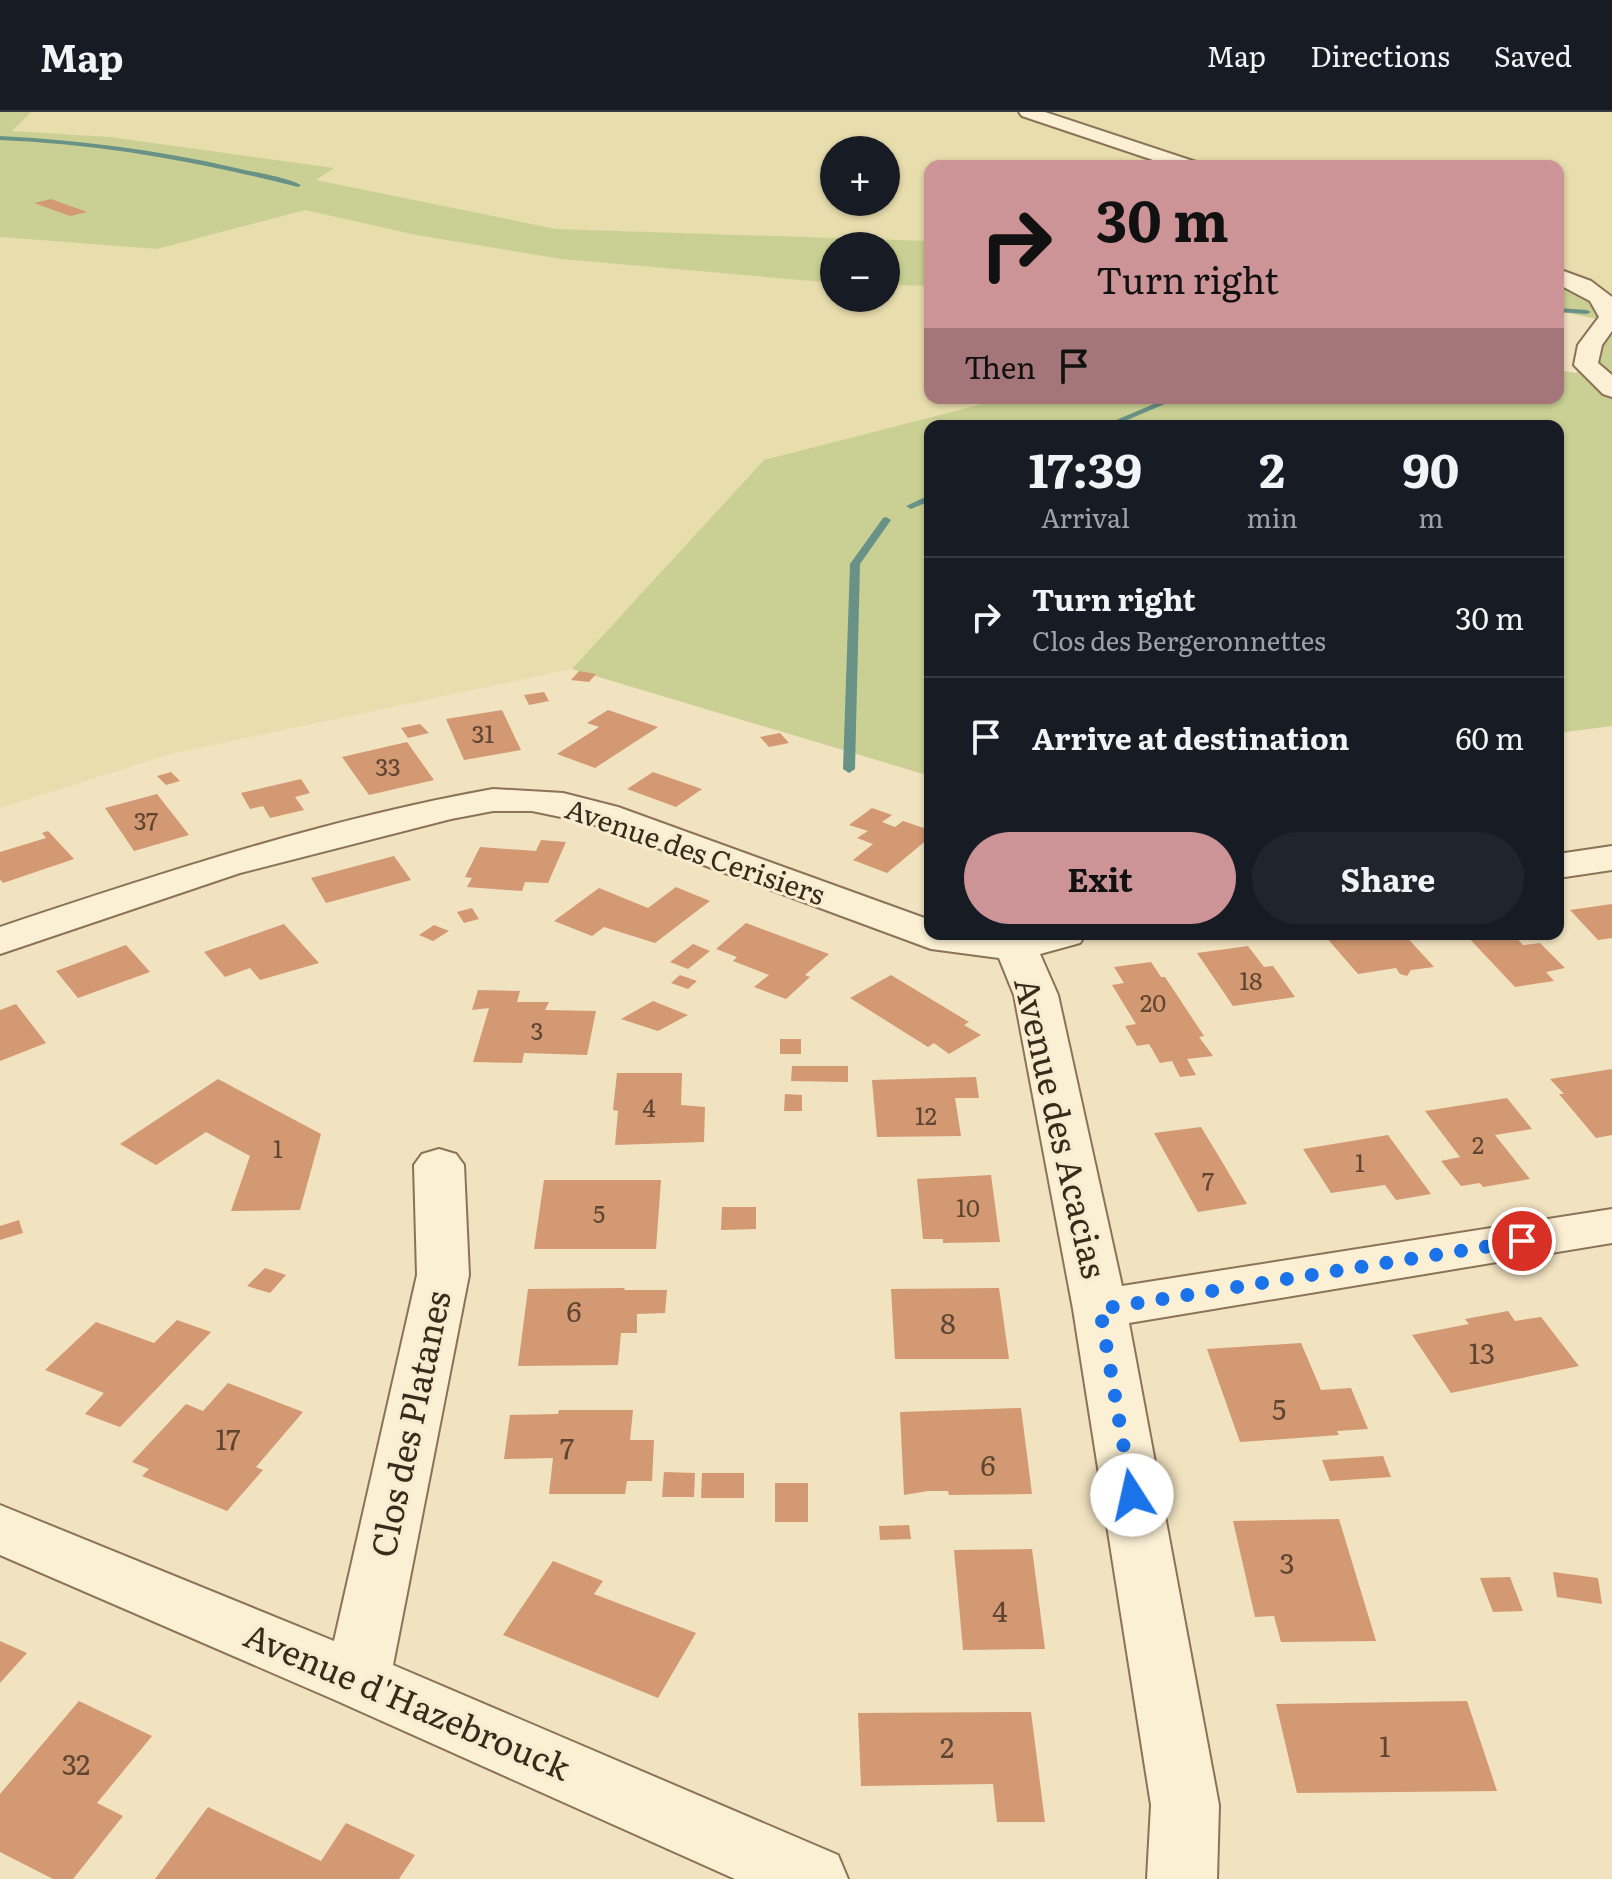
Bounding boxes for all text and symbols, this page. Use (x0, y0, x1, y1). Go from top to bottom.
text: Map (40, 27, 124, 84)
text: Map (1207, 34, 1266, 76)
text: Directions (1310, 34, 1450, 76)
text: Saved (1494, 34, 1572, 76)
map controls (820, 136, 900, 312)
button: + (820, 136, 900, 216)
text: 30 m (1096, 176, 1229, 259)
icon: right (964, 192, 1068, 296)
button: − (820, 232, 900, 312)
text: Turn right (1096, 252, 1279, 305)
text: Then (964, 344, 1036, 388)
icon: arrive (1052, 344, 1096, 388)
text: 17:39 (1029, 432, 1142, 503)
text: 2 (1259, 432, 1285, 503)
text: 90 (1402, 432, 1459, 503)
text: Arrival (1041, 497, 1130, 536)
text: min (1247, 497, 1298, 536)
text: m (1418, 497, 1443, 536)
text: Turn right (1032, 576, 1196, 620)
icon: right (964, 595, 1008, 639)
text: 30 m (1455, 595, 1524, 639)
text: Clos des Bergeronnettes (1032, 620, 1326, 659)
house number: 31 (472, 715, 495, 750)
icon: arrive (964, 715, 1008, 759)
text: Arrive at destination (1032, 715, 1349, 759)
text: 60 m (1455, 715, 1524, 759)
house number: 33 (375, 748, 401, 783)
street label: Avenue des Cerisiers (560, 786, 831, 914)
house number: 37 (134, 802, 158, 837)
button: Exit (964, 832, 1236, 924)
button: Share (1252, 832, 1524, 924)
house number: 18 (1240, 962, 1263, 997)
street label: Avenue des Acacias (1004, 972, 1122, 1283)
house number: 20 (1140, 984, 1166, 1019)
house number: 3 (530, 1012, 544, 1047)
house number: 4 (642, 1089, 656, 1124)
house number: 12 (915, 1097, 937, 1132)
house number: 2 (1472, 1126, 1484, 1161)
house number: 1 (273, 1130, 283, 1165)
house number: 1 (1355, 1144, 1365, 1179)
house number: 7 (1202, 1162, 1214, 1197)
house number: 10 (956, 1189, 980, 1224)
house number: 5 (593, 1195, 605, 1230)
pin (1488, 1207, 1556, 1275)
icon: arrive (1500, 1219, 1544, 1263)
street label: Clos des Platanes (355, 1286, 461, 1561)
house number: 6 (566, 1289, 582, 1331)
house number: 8 (940, 1301, 956, 1343)
house number: 13 (1469, 1331, 1495, 1373)
house number: 5 (1272, 1387, 1286, 1429)
house number: 17 (216, 1417, 240, 1459)
house number: 7 (560, 1426, 574, 1468)
house number: 6 (980, 1443, 996, 1485)
position arrow (1090, 1453, 1174, 1537)
house number: 3 (1279, 1541, 1295, 1583)
house number: 4 (992, 1589, 1008, 1631)
street label: Avenue d'Hazebrouck (237, 1608, 579, 1791)
house number: 1 (1379, 1724, 1391, 1766)
house number: 2 (940, 1725, 954, 1767)
house number: 32 (62, 1742, 90, 1784)

